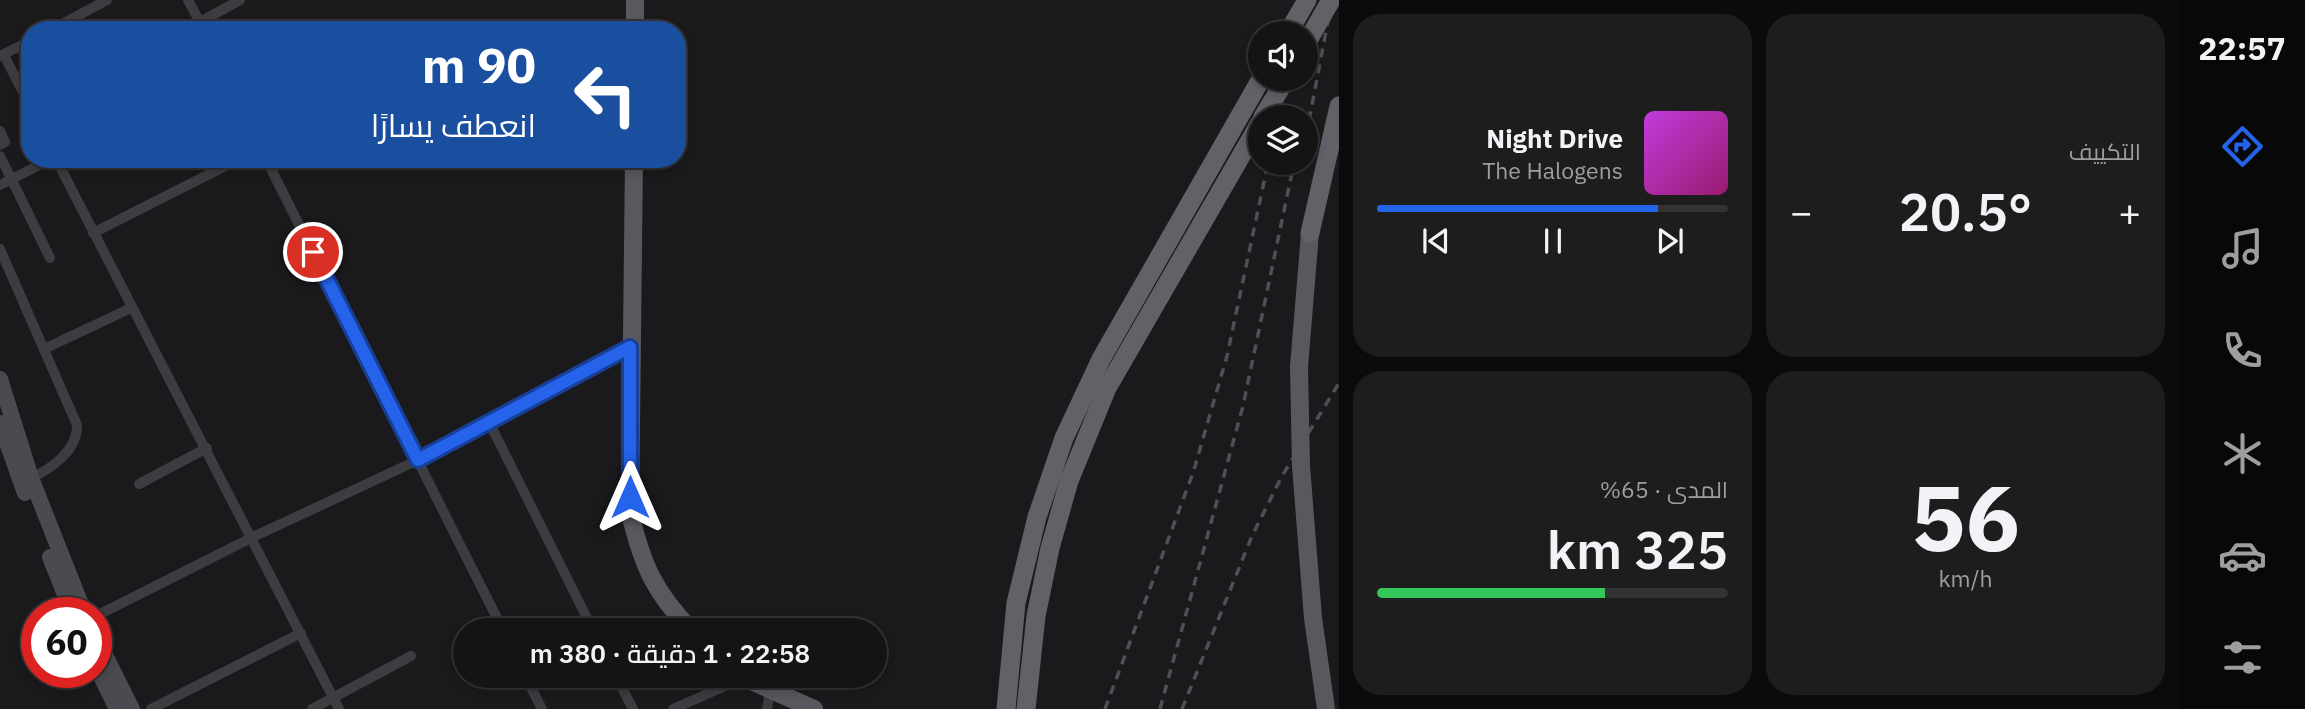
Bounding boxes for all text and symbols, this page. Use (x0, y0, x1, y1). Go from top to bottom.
map controls (1248, 21, 1318, 175)
button: sound (1248, 21, 1318, 91)
text: 22:57 (2198, 27, 2286, 69)
text: 90 m (422, 33, 536, 96)
icon: left (560, 49, 651, 140)
text: انعطف يسارًا (371, 104, 536, 146)
button: layers (1248, 105, 1318, 175)
text: Night Drive (1486, 121, 1623, 155)
icon: directions (2218, 122, 2267, 171)
text: التكييف (2069, 136, 2141, 166)
text: The Halogens (1482, 155, 1623, 185)
text: 20.5° (1899, 178, 2032, 245)
text: − (1790, 187, 1813, 236)
text: + (2118, 187, 2141, 236)
pin (283, 222, 343, 282)
icon: previous (1417, 222, 1455, 260)
icon: pause (1534, 222, 1572, 260)
icon: next (1651, 222, 1689, 260)
icon: music (2218, 224, 2267, 273)
icon: arrive (294, 233, 332, 271)
icon: phone (2218, 326, 2267, 375)
icon: climate (2218, 429, 2267, 478)
text: 56 (1911, 458, 2020, 576)
position arrow (593, 460, 667, 534)
text: المدى · 65% (1600, 474, 1728, 504)
text: 325 km (1547, 516, 1728, 583)
icon: car (2218, 531, 2267, 580)
text: km/h (1938, 563, 1993, 593)
speed limit sign: 60 (21, 597, 112, 688)
icon: filters (2218, 633, 2267, 682)
text: 22:58 · 1 دقيقة · 380 m (530, 636, 810, 670)

